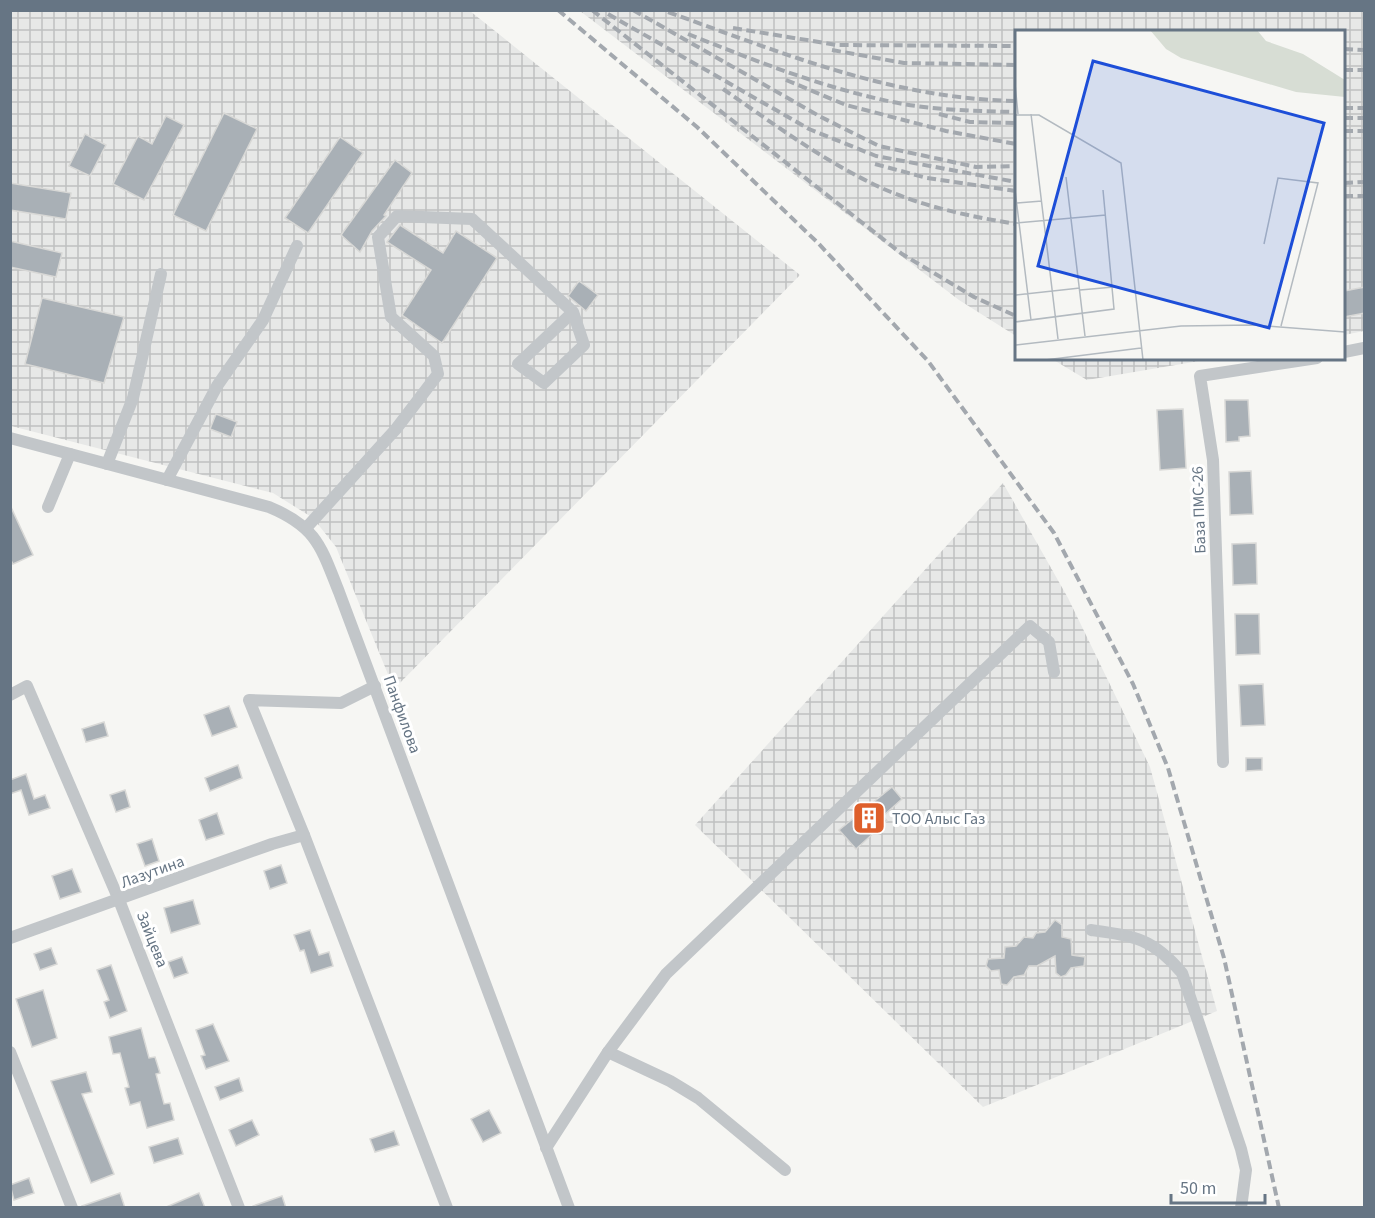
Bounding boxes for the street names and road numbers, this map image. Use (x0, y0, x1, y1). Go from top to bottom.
street label: База ПМС-26 (1186, 466, 1212, 554)
street label: Панфилова (378, 672, 426, 756)
street label: Лазутина (117, 850, 187, 894)
street label: Зайцева (131, 908, 173, 971)

